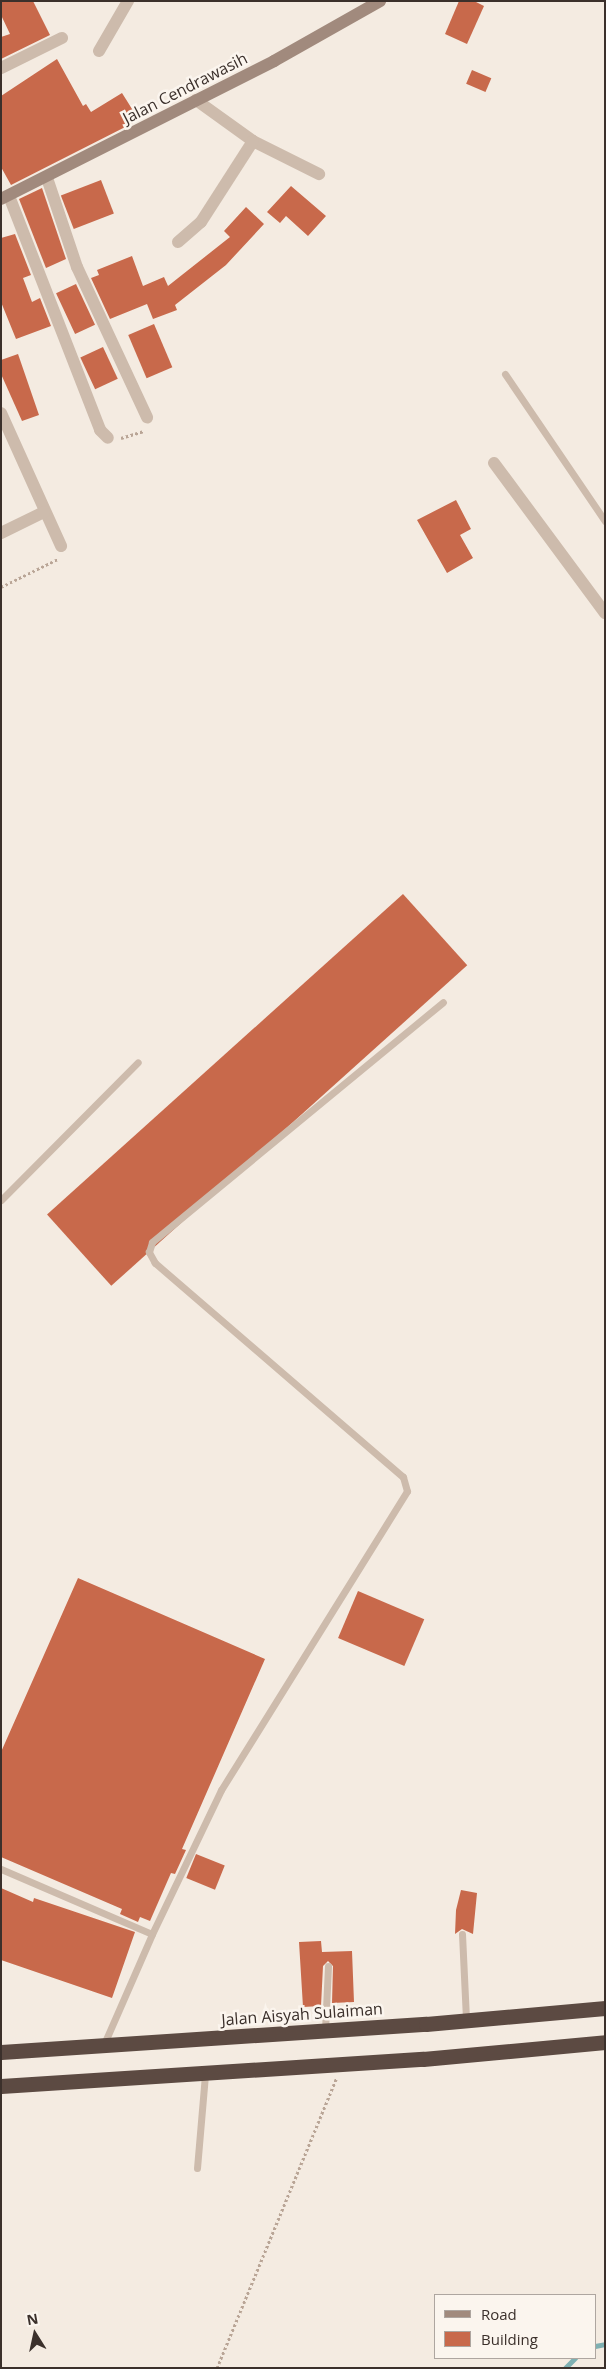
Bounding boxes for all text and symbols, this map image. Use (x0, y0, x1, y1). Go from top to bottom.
street label: Jalan Cendrawasih (120, 48, 250, 128)
street label: Jalan Aisyah Sulaiman (221, 1999, 383, 2029)
legend (434, 2294, 596, 2359)
text: Road (481, 2304, 517, 2324)
text: N (25, 2308, 40, 2329)
north arrow (10, 2309, 60, 2359)
text: Building (481, 2329, 538, 2349)

